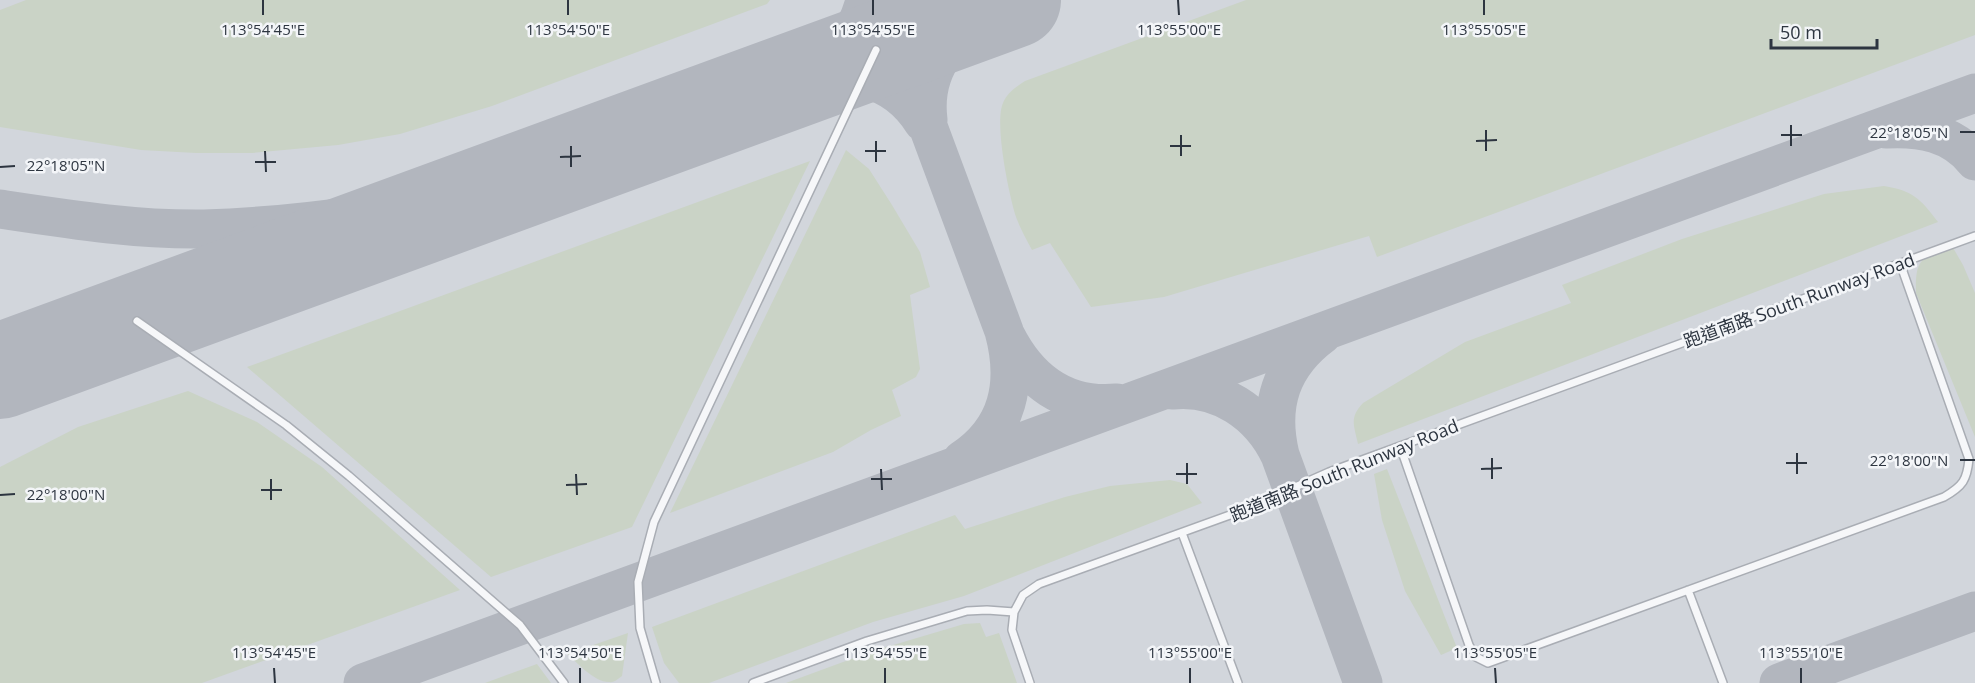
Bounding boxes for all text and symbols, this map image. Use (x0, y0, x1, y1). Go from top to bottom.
scale bar (1771, 12, 1878, 50)
text: 113°54'45"E (221, 19, 305, 39)
text: 113°54'50"E (526, 19, 610, 39)
text: 113°54'55"E (831, 19, 915, 39)
text: 113°55'00"E (1137, 19, 1221, 39)
text: 113°55'05"E (1442, 19, 1526, 39)
text: 50 m (1780, 20, 1822, 44)
text: 22°18'05"N (1870, 122, 1948, 142)
text: 22°18'05"N (27, 155, 105, 175)
street label: 跑道南路 South Runway Road (1680, 247, 1918, 353)
street label: 跑道南路 South Runway Road (1226, 413, 1462, 527)
text: 22°18'00"N (1870, 450, 1948, 470)
text: 22°18'00"N (27, 484, 105, 504)
text: 113°54'45"E (232, 642, 316, 662)
text: 113°54'50"E (538, 642, 622, 662)
text: 113°54'55"E (843, 642, 927, 662)
text: 113°55'00"E (1148, 642, 1232, 662)
text: 113°55'05"E (1453, 642, 1537, 662)
text: 113°55'10"E (1759, 642, 1843, 662)

